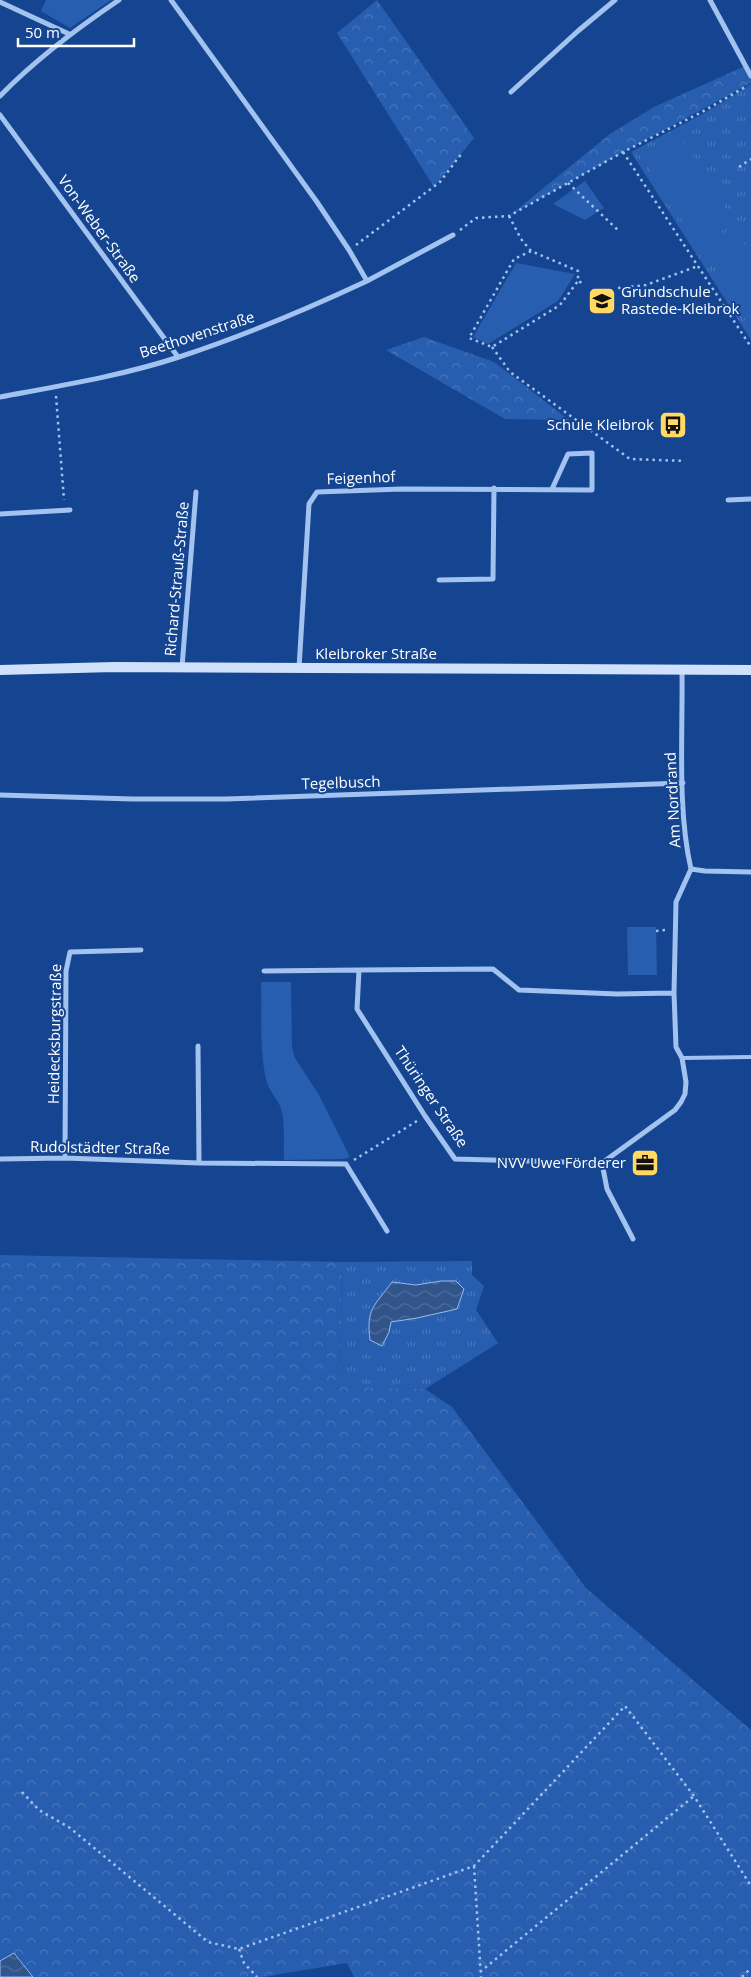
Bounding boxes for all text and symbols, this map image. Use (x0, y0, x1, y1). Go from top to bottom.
scale bar (18, 15, 134, 47)
text: 50 m (25, 22, 60, 42)
street label: Von-Weber-Straße (54, 171, 146, 286)
place label: Grundschule Rastede-Kleibrok (621, 281, 739, 318)
school or university icon: Grundschule Rastede-Kleibrok (587, 286, 617, 316)
street label: Beethovenstraße (137, 306, 257, 362)
bus stop icon: Schule Kleibrok (658, 410, 688, 440)
place label: Schule Kleibrok (547, 414, 654, 434)
street label: Feigenhof (326, 466, 397, 488)
street label: Richard-Strauß-Straße (159, 501, 193, 657)
street label: Kleibroker Straße (315, 643, 437, 663)
street label: Am Nordrand (660, 752, 684, 848)
street label: Tegelbusch (301, 771, 381, 793)
street label: Heidecksburgstraße (43, 964, 65, 1104)
street label: Thüringer Straße (390, 1042, 473, 1151)
street label: Rudolstädter Straße (30, 1136, 170, 1158)
office icon: NVV Uwe Förderer (630, 1148, 660, 1178)
place label: NVV Uwe Förderer (497, 1152, 626, 1172)

